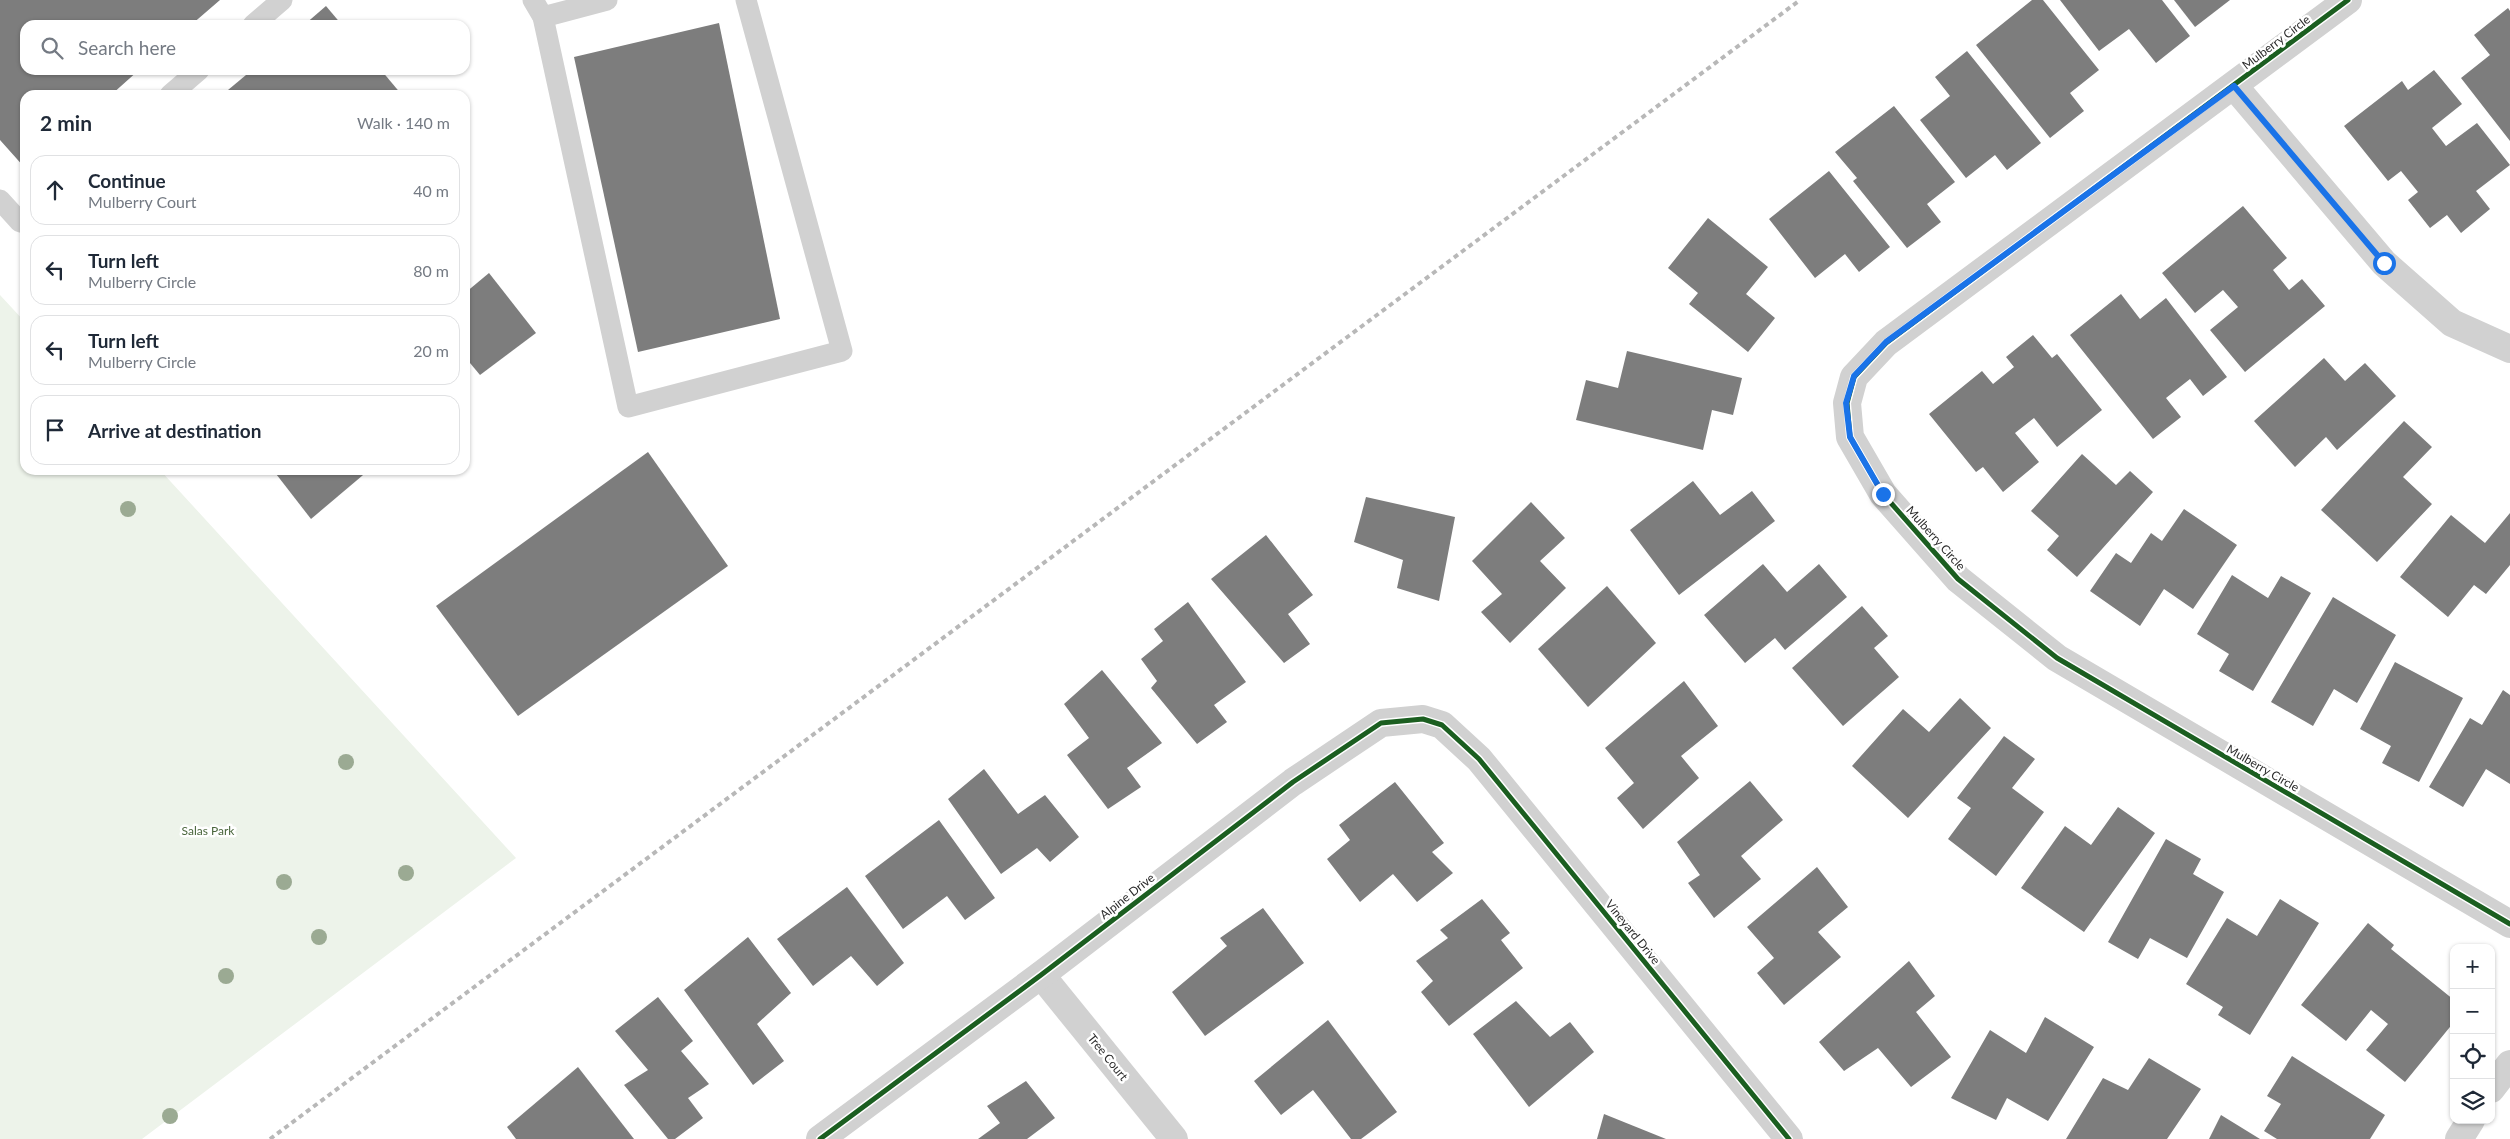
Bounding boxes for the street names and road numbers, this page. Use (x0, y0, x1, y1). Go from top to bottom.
street label: Mulberry Circle (2239, 12, 2313, 72)
street label: Mulberry Circle (1903, 503, 1969, 573)
street label: Mulberry Circle (2224, 741, 2302, 795)
street label: Alpine Drive (1097, 870, 1157, 922)
street label: Vineyard Drive (1602, 897, 1664, 967)
street label: Tree Court (1085, 1031, 1132, 1084)

